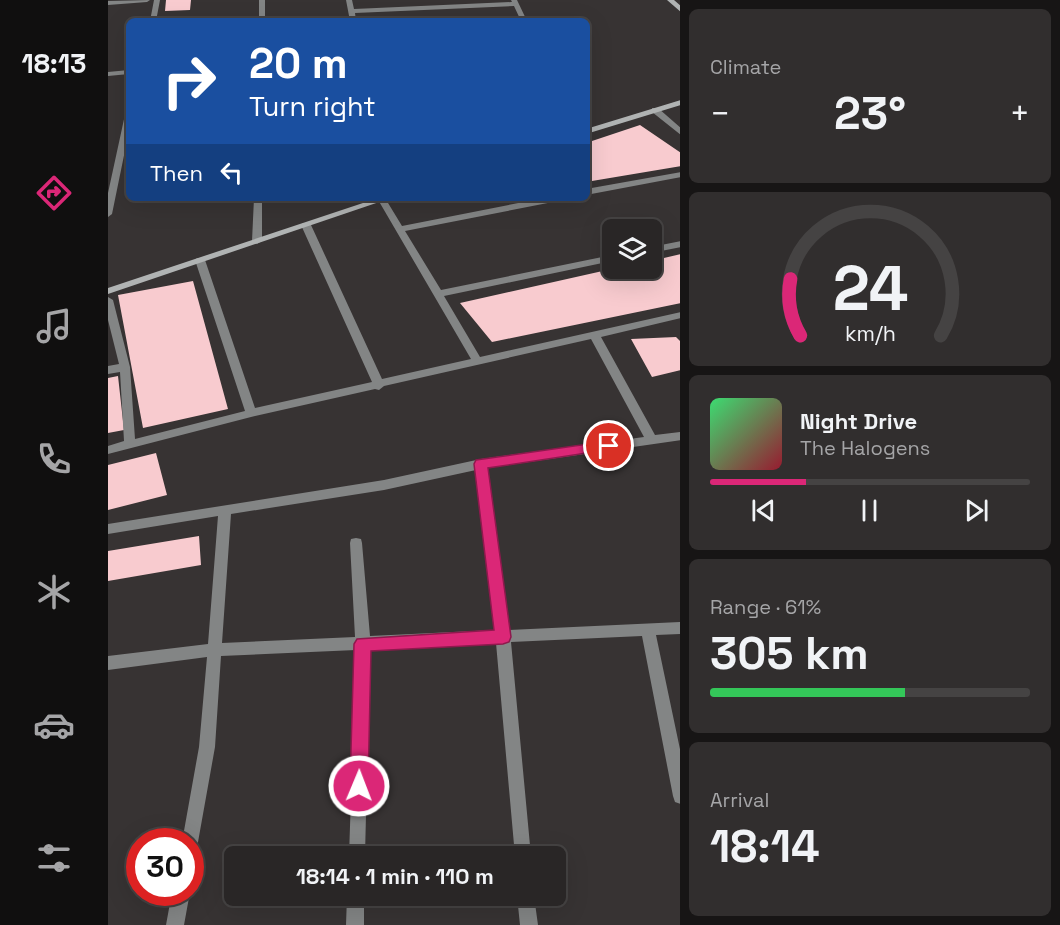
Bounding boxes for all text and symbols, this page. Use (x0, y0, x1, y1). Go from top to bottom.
text: 20 m (249, 37, 348, 90)
icon: right (150, 42, 228, 120)
text: 18:13 (21, 46, 87, 81)
text: Climate (710, 54, 781, 80)
text: 23° (834, 85, 906, 142)
text: Turn right (249, 89, 376, 124)
text: − (710, 93, 730, 135)
text: + (1010, 93, 1030, 135)
icon: left (215, 156, 248, 189)
text: Then (150, 159, 203, 187)
icon: directions (33, 172, 75, 214)
map controls (602, 219, 662, 279)
button: layers (602, 219, 662, 279)
text: 24 (832, 249, 908, 328)
icon: music (33, 305, 75, 347)
text: km/h (844, 321, 896, 348)
text: Night Drive (800, 407, 917, 435)
pin (583, 420, 634, 471)
icon: arrive (592, 429, 625, 462)
text: The Halogens (800, 435, 930, 461)
icon: phone (33, 438, 75, 480)
icon: previous (747, 494, 780, 527)
icon: pause (853, 494, 886, 527)
icon: next (960, 494, 993, 527)
icon: climate (33, 571, 75, 613)
text: Range · 61% (710, 594, 821, 620)
text: 305 km (710, 625, 869, 682)
icon: car (33, 704, 75, 746)
position arrow (327, 754, 391, 818)
text: Arrival (710, 787, 769, 813)
text: 18:14 (710, 818, 820, 875)
speed limit sign: 30 (126, 828, 204, 906)
icon: filters (33, 837, 75, 879)
text: 18:14 · 1 min · 110 m (296, 862, 494, 890)

